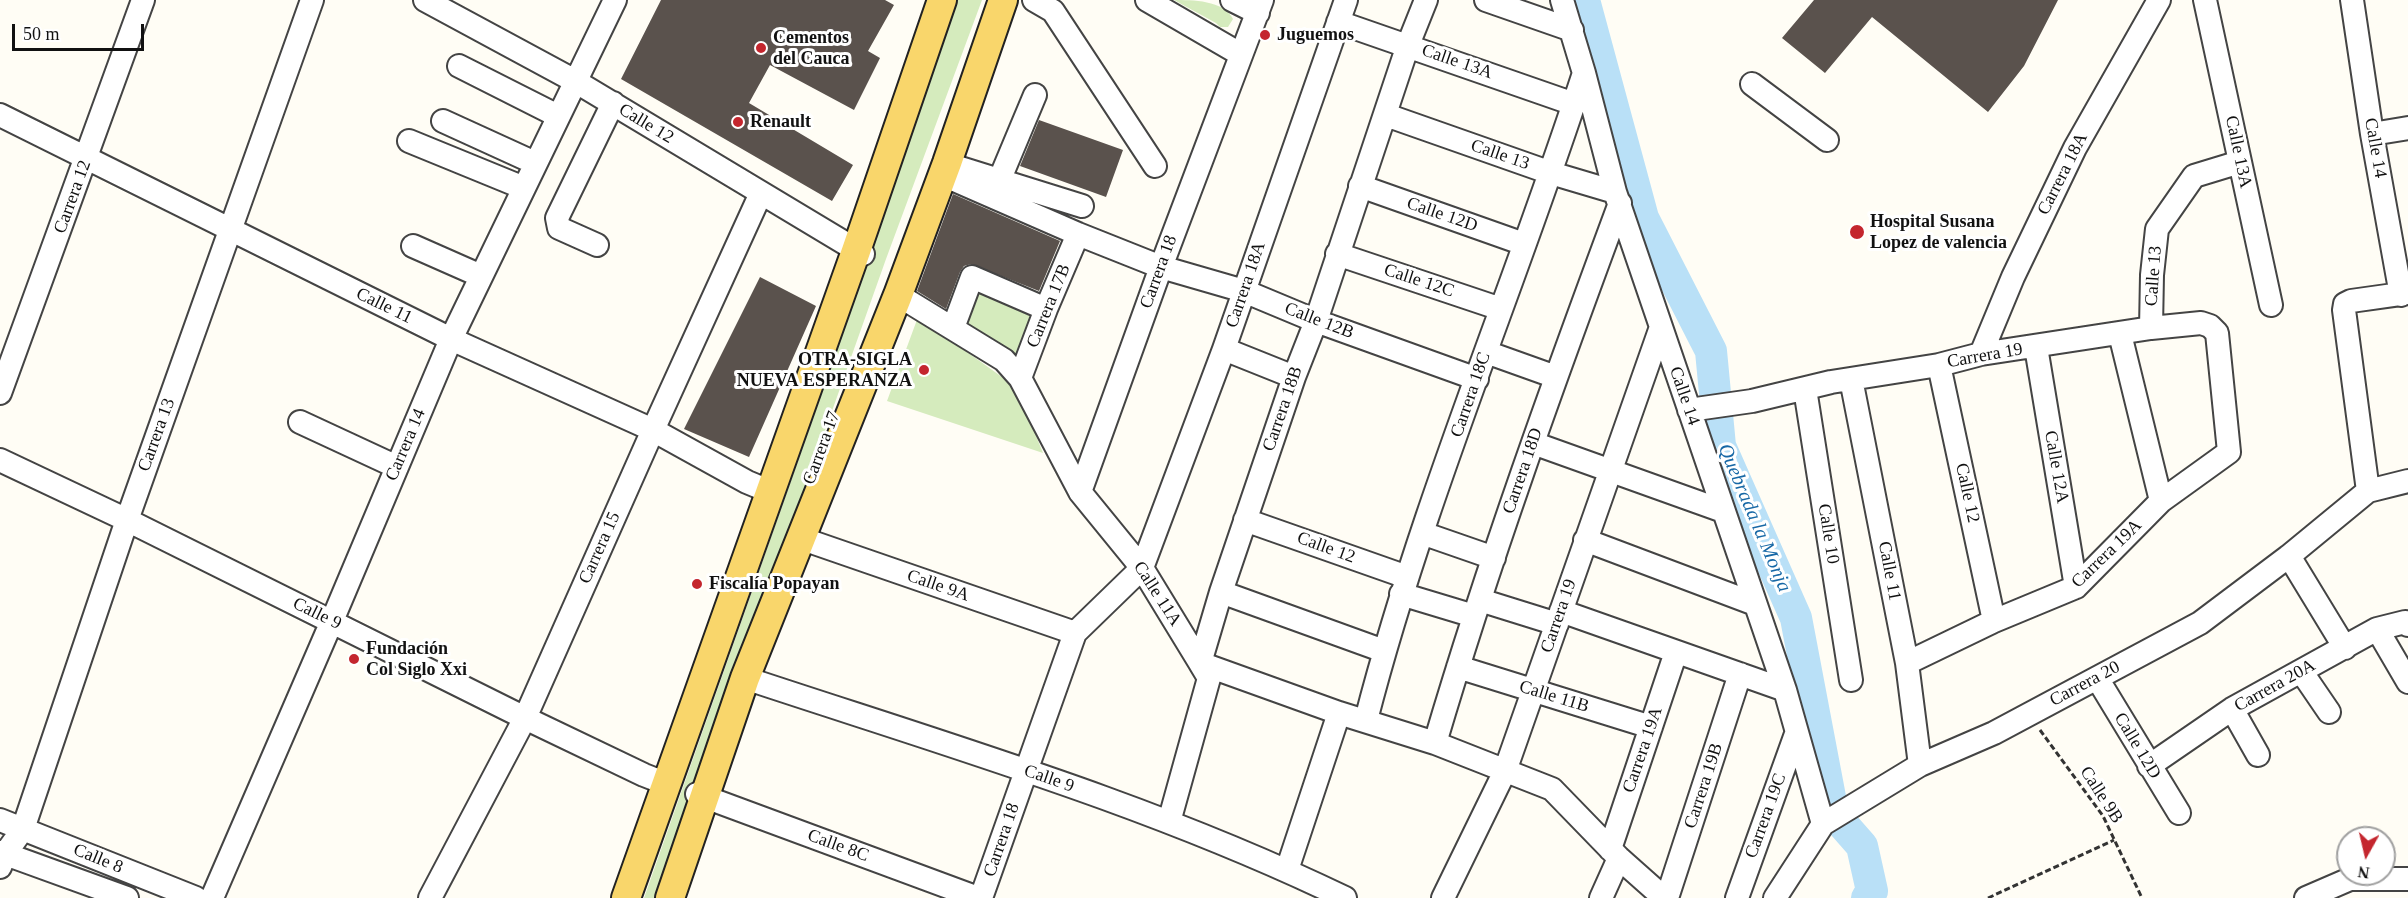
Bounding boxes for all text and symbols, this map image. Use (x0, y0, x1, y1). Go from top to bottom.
scale bar (15, 12, 147, 50)
text: 50 m (23, 24, 60, 44)
place label: Juguemos (1277, 24, 1354, 46)
place label: Cementos del Cauca (773, 27, 850, 70)
marker: Juguemos (1258, 28, 1272, 42)
street label: Calle 13A (1419, 40, 1495, 84)
marker: Cementos del Cauca (754, 41, 768, 55)
street label: Calle 12 (615, 99, 677, 149)
place label: Renault (750, 111, 811, 133)
street label: Calle 13A (2220, 114, 2256, 190)
marker: Renault (731, 115, 745, 129)
street label: Calle 14 (2359, 116, 2391, 180)
street label: Carrera 18A (2033, 129, 2093, 219)
street label: Calle 13 (1468, 135, 1532, 175)
street label: Carrera 12 (50, 157, 96, 237)
street label: Calle 12D (1404, 193, 1480, 237)
place label: Hospital Susana Lopez de valencia (1870, 211, 2007, 254)
marker: Hospital Susana Lopez de valencia (1848, 223, 1866, 241)
street label: Carrera 18 (1136, 232, 1182, 312)
street label: Carrera 18A (1221, 239, 1271, 331)
street label: Calle 13 (2141, 245, 2167, 307)
street label: Calle 12C (1381, 260, 1457, 302)
street label: Carrera 17B (1022, 261, 1076, 351)
street label: Calle 11 (352, 283, 416, 329)
street label: Calle 12B (1281, 298, 1357, 344)
street label: Carrera 19 (1945, 339, 2025, 373)
place label: OTRA-SIGLA NUEVA ESPERANZA (737, 349, 912, 392)
street label: Carrera 18C (1446, 350, 1496, 440)
marker: OTRA-SIGLA NUEVA ESPERANZA (917, 363, 931, 377)
street label: Carrera 18B (1258, 364, 1308, 454)
street label: Calle 14 (1664, 364, 1704, 428)
street label: Carrera 13 (134, 395, 180, 475)
street label: Carrera 14 (381, 406, 431, 484)
street label: Carrera 17 (799, 408, 845, 488)
street label: Carrera 18D (1498, 425, 1548, 517)
street label: Calle 12A (2039, 429, 2073, 505)
water label: Quebrada la Monja (1712, 440, 1796, 596)
street label: Calle 12 (1950, 461, 1984, 525)
street label: Calle 10 (1813, 502, 1843, 566)
street label: Carrera 15 (575, 509, 625, 587)
street label: Carrera 19A (2067, 515, 2147, 593)
street label: Calle 12 (1294, 528, 1358, 568)
street label: Calle 11 (1873, 540, 1905, 602)
street label: Calle 11A (1128, 558, 1186, 630)
street label: Calle 9A (904, 565, 972, 607)
place label: Fiscalía Popayan (709, 573, 840, 595)
street label: Carrera 19 (1536, 576, 1582, 656)
marker: Fiscalía Popayan (690, 577, 704, 591)
street label: Calle 9 (289, 593, 345, 635)
place label: Fundación Col Siglo Xxi (366, 638, 467, 680)
marker: Fundación Col Siglo Xxi (347, 652, 361, 666)
street label: Carrera 20A (2231, 655, 2319, 717)
street label: Carrera 20 (2046, 657, 2124, 711)
street label: Calle 11B (1516, 676, 1592, 718)
street label: Carrera 19A (1618, 704, 1668, 796)
street label: Calle 12D (2109, 709, 2165, 783)
street label: Carrera 19B (1680, 741, 1728, 831)
street label: Calle 9 (1021, 760, 1077, 798)
street label: Calle 9B (2075, 762, 2127, 828)
street label: Carrera 19C (1741, 771, 1791, 861)
street label: Carrera 18 (979, 800, 1025, 880)
street label: Calle 8C (804, 825, 872, 867)
north arrow (2336, 826, 2396, 886)
street label: Calle 8 (70, 839, 126, 879)
text: N (2357, 863, 2371, 882)

